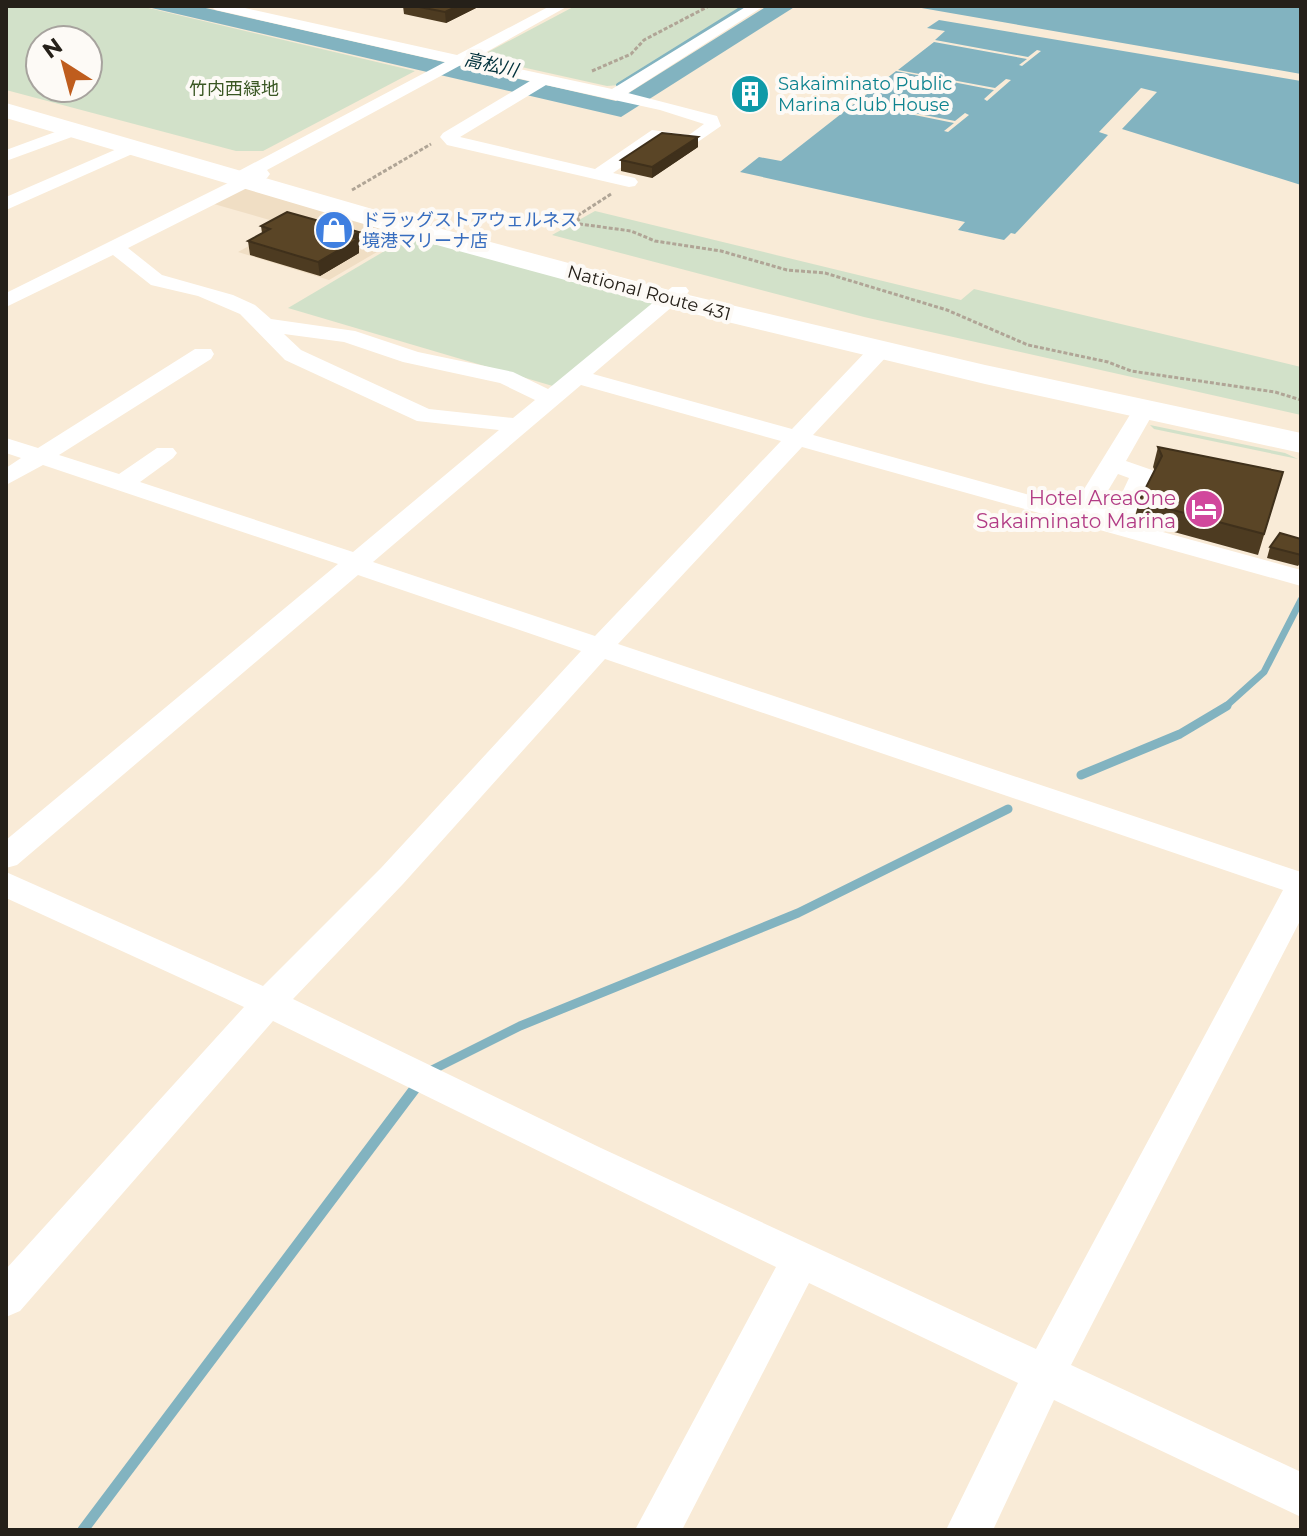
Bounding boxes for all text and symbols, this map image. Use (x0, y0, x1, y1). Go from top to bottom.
north arrow (24, 24, 104, 104)
text: N (37, 32, 68, 64)
water label: 高松川 (462, 48, 522, 82)
building icon: Sakaiminato Public Marina Club House (729, 73, 771, 115)
place label: Sakaiminato Public Marina Club House (778, 73, 952, 116)
park label: 竹内西緑地 (189, 78, 279, 100)
shop icon: ドラッグストアウェルネス 境港マリーナ店 (313, 209, 355, 251)
place label: ドラッグストアウェルネス 境港マリーナ店 (362, 209, 578, 252)
street label: National Route 431 (565, 261, 733, 325)
place label: Hotel AreaOne Sakaiminato Marina (976, 486, 1176, 533)
hotel icon: Hotel AreaOne Sakaiminato Marina (1183, 488, 1225, 530)

